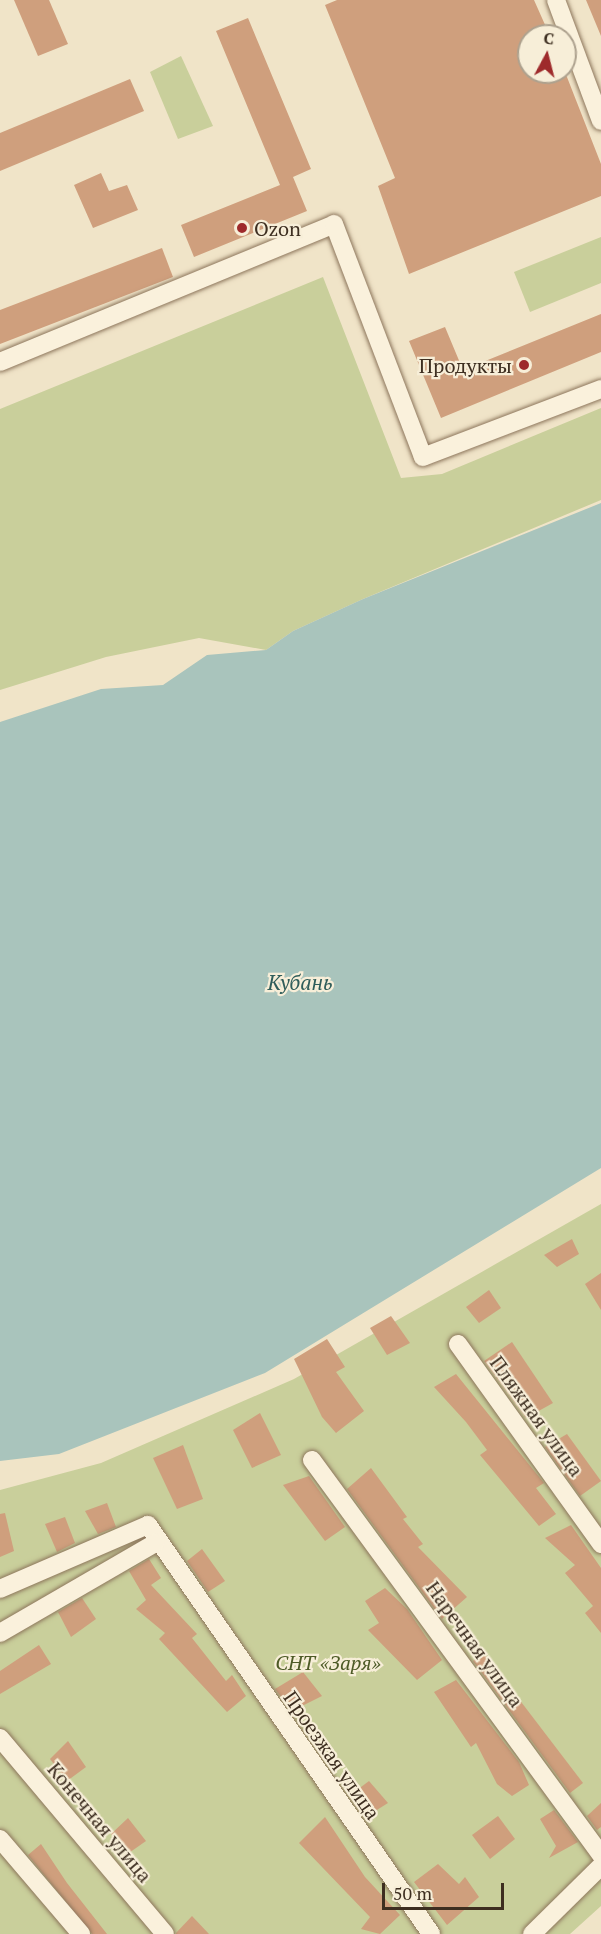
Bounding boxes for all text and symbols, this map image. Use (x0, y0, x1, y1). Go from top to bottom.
north arrow (517, 24, 577, 84)
text: С (542, 27, 555, 50)
place label: Ozon (254, 216, 301, 240)
marker: Ozon (235, 221, 249, 235)
place label: Продукты (419, 353, 512, 377)
marker: Продукты (517, 358, 531, 372)
water label: Кубань (268, 969, 332, 995)
street label: Пляжная улица (485, 1351, 589, 1481)
street label: Наречная улица (421, 1576, 529, 1712)
park label: СНТ «Заря» (275, 1650, 381, 1674)
street label: Проезжая улица (279, 1686, 385, 1824)
street label: Конечная улица (43, 1757, 157, 1887)
scale bar (385, 1871, 506, 1909)
text: 50 m (393, 1881, 432, 1905)

